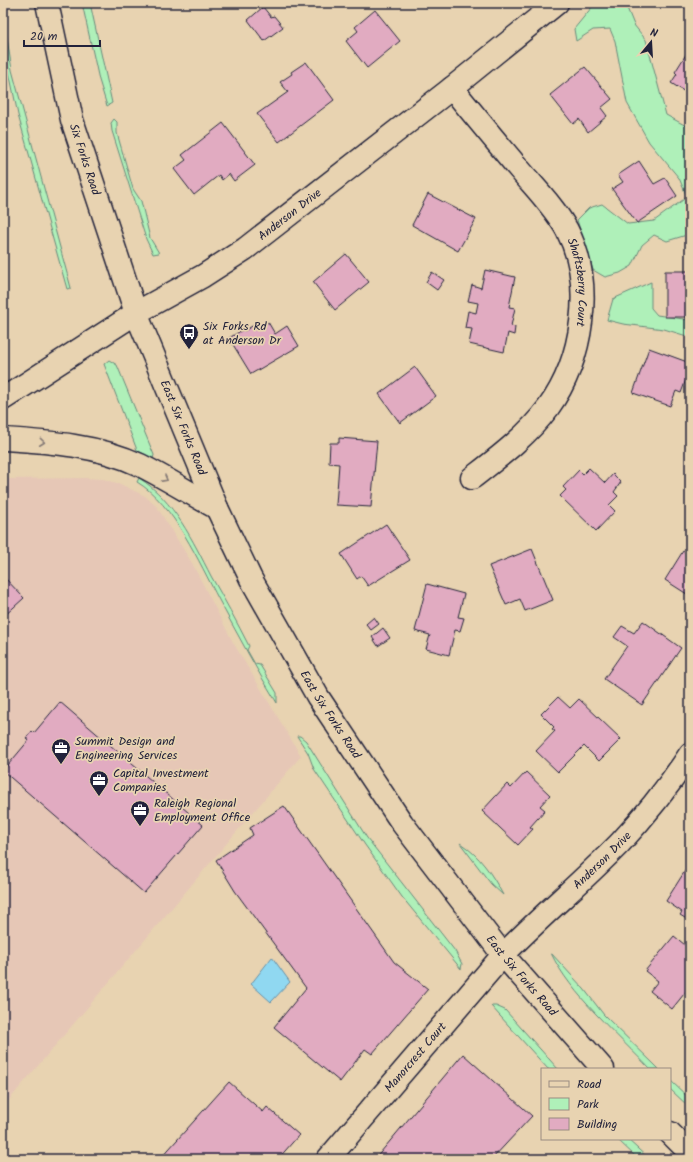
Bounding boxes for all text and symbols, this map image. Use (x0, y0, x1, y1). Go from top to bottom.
scale bar (24, 22, 100, 48)
north arrow (631, 22, 671, 62)
text: N (648, 24, 660, 43)
text: 20 m (30, 27, 58, 46)
street label: Six Forks Road (64, 121, 106, 199)
street label: Anderson Drive (254, 183, 326, 245)
street label: Shaftsberry Court (562, 235, 592, 328)
place label: Six Forks Rd at Anderson Dr (203, 317, 282, 350)
bus stop icon: Six Forks Rd at Anderson Dr (178, 322, 200, 350)
street label: East Six Forks Road (155, 377, 212, 479)
one-way arrow (39, 437, 45, 446)
one-way arrow (161, 475, 168, 482)
street label: East Six Forks Road (295, 667, 367, 763)
place label: Summit Design and Engineering Services (75, 732, 177, 765)
office icon: Summit Design and Engineering Services (50, 737, 72, 765)
place label: Capital Investment Companies (113, 764, 209, 797)
office icon: Capital Investment Companies (88, 769, 110, 797)
place label: Raleigh Regional Employment Office (154, 794, 251, 827)
office icon: Raleigh Regional Employment Office (129, 799, 151, 827)
street label: Anderson Drive (568, 826, 636, 894)
street label: East Six Forks Road (481, 931, 563, 1021)
street label: Manorcrest Court (380, 1018, 451, 1097)
legend (541, 1068, 671, 1140)
text: Road (577, 1075, 602, 1094)
text: Park (577, 1095, 599, 1114)
text: Building (577, 1115, 617, 1134)

